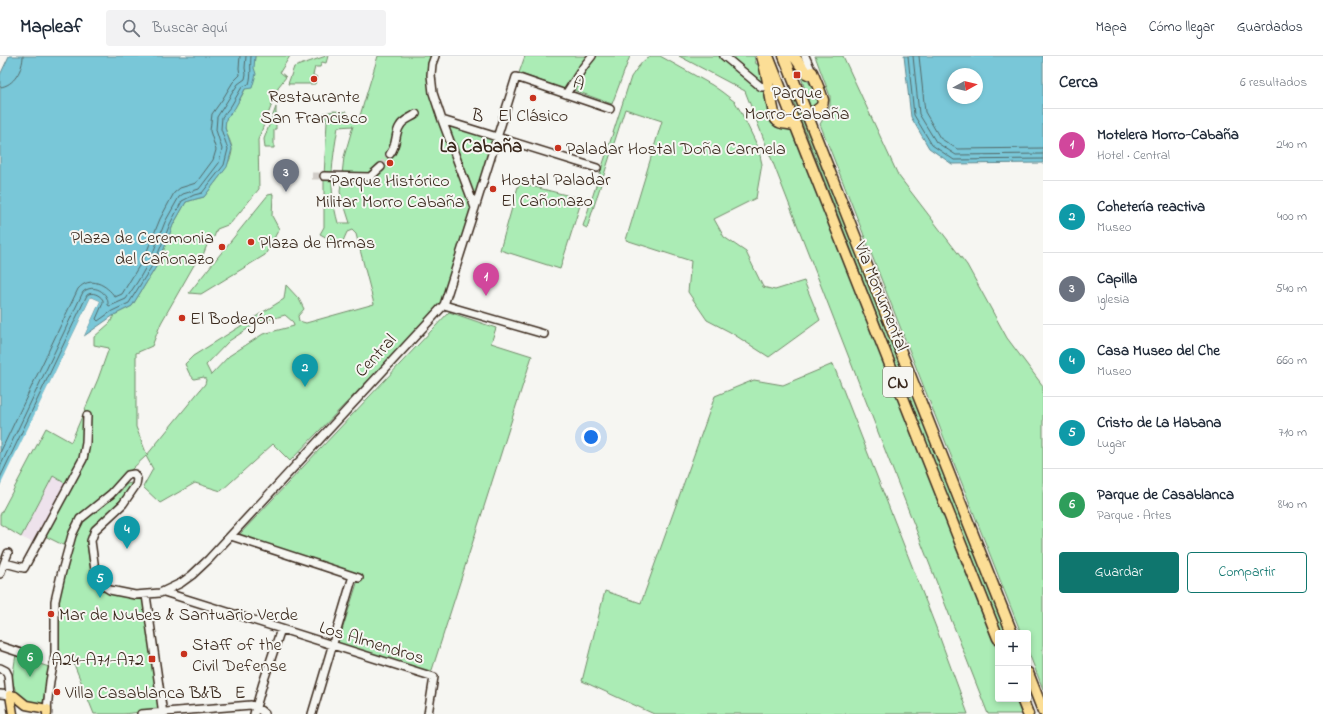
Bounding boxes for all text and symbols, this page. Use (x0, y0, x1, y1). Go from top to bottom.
search box (106, 10, 386, 46)
text: Mapleaf (20, 14, 82, 41)
icon: search (120, 17, 142, 39)
text: Buscar aquí (152, 17, 227, 39)
text: Mapa (1096, 17, 1127, 38)
text: Cómo llegar (1149, 17, 1215, 38)
text: Guardados (1237, 17, 1303, 38)
north arrow (947, 68, 983, 104)
marker: Parque Morro-Cabaña (792, 70, 802, 80)
text: Cerca (1059, 70, 1098, 95)
street label: A (569, 71, 588, 99)
text: 6 resultados (1240, 73, 1307, 92)
marker: Restaurante San Francisco (309, 74, 319, 84)
place label: Parque Morro-Cabaña (745, 81, 849, 128)
place label: Restaurante San Francisco (261, 85, 367, 132)
marker: El Clásico (528, 93, 538, 103)
street label: B (467, 102, 487, 131)
place label: El Clásico (498, 104, 568, 130)
text: Motelera Morro-Cabaña (1097, 124, 1239, 146)
district label: La Cabaña (440, 134, 522, 161)
text: 1 (1070, 135, 1074, 154)
text: 240 m (1276, 135, 1307, 154)
place label: Paladar Hostal Doña Carmela (566, 137, 786, 163)
marker: Paladar Hostal Doña Carmela (553, 143, 563, 153)
text: Hotel · Central (1097, 146, 1170, 165)
marker: Parque Histórico Militar Morro Cabaña (385, 158, 395, 168)
pin: 3 (273, 159, 299, 192)
place label: Hostal Paladar El Cañonazo (501, 168, 611, 215)
place label: Parque Histórico Militar Morro Cabaña (315, 169, 465, 216)
marker: Hostal Paladar El Cañonazo (488, 184, 498, 194)
text: Cohetería reactiva (1097, 196, 1205, 218)
text: 2 (1069, 207, 1075, 226)
text: 400 m (1277, 207, 1307, 226)
text: Museo (1097, 218, 1132, 237)
place label: Plaza de Ceremonia del Cañonazo (71, 226, 214, 273)
place label: Plaza de Armas (259, 231, 375, 257)
marker: Plaza de Armas (246, 237, 256, 247)
street label: Vía Monumental (846, 237, 914, 355)
marker: Plaza de Ceremonia del Cañonazo (217, 242, 227, 252)
pin: 1 (473, 263, 499, 296)
text: Capilla (1097, 268, 1137, 290)
text: 3 (1069, 279, 1075, 298)
text: 540 m (1275, 279, 1307, 298)
text: Iglesia (1097, 290, 1129, 309)
place label: El Bodegón (190, 307, 275, 334)
marker: El Bodegón (177, 313, 187, 323)
street label: Central (349, 329, 403, 384)
text: Casa Museo del Che (1097, 340, 1220, 362)
text: 4 (1069, 351, 1075, 370)
text: 660 m (1277, 351, 1307, 370)
pin: 2 (292, 354, 318, 387)
text: Museo (1097, 362, 1132, 381)
road number: CN (883, 367, 913, 397)
text: Cristo de La Habana (1097, 412, 1221, 434)
text: 5 (1068, 423, 1076, 442)
text: 710 m (1279, 423, 1307, 442)
your location (581, 427, 601, 447)
text: Lugar (1097, 434, 1126, 453)
text: Parque de Casablanca (1097, 484, 1234, 506)
text: 6 (1069, 495, 1075, 514)
text: 840 m (1278, 495, 1307, 514)
text: Parque · Artes (1097, 506, 1172, 525)
pin: 4 (114, 516, 140, 549)
button: Guardar (1059, 552, 1179, 593)
button: Compartir (1187, 552, 1307, 593)
pin: 5 (87, 565, 113, 598)
place label: Mar de Nubes & Santuario Verde (59, 603, 299, 629)
marker: Mar de Nubes & Santuario Verde (46, 609, 56, 619)
street label: Los Almendros (316, 616, 427, 672)
map controls (995, 630, 1031, 702)
button: + (995, 630, 1031, 666)
place label: Staff of the Civil Defense (192, 633, 288, 680)
pin: 6 (17, 644, 43, 677)
place label: A24-A71-A72 (51, 648, 144, 674)
marker: Staff of the Civil Defense (179, 649, 189, 659)
marker: A24-A71-A72 (147, 654, 157, 664)
button: − (995, 666, 1031, 702)
place label: Villa Casablanca B&B (64, 681, 222, 707)
street label: E (234, 681, 246, 707)
marker: Villa Casablanca B&B (52, 687, 62, 697)

